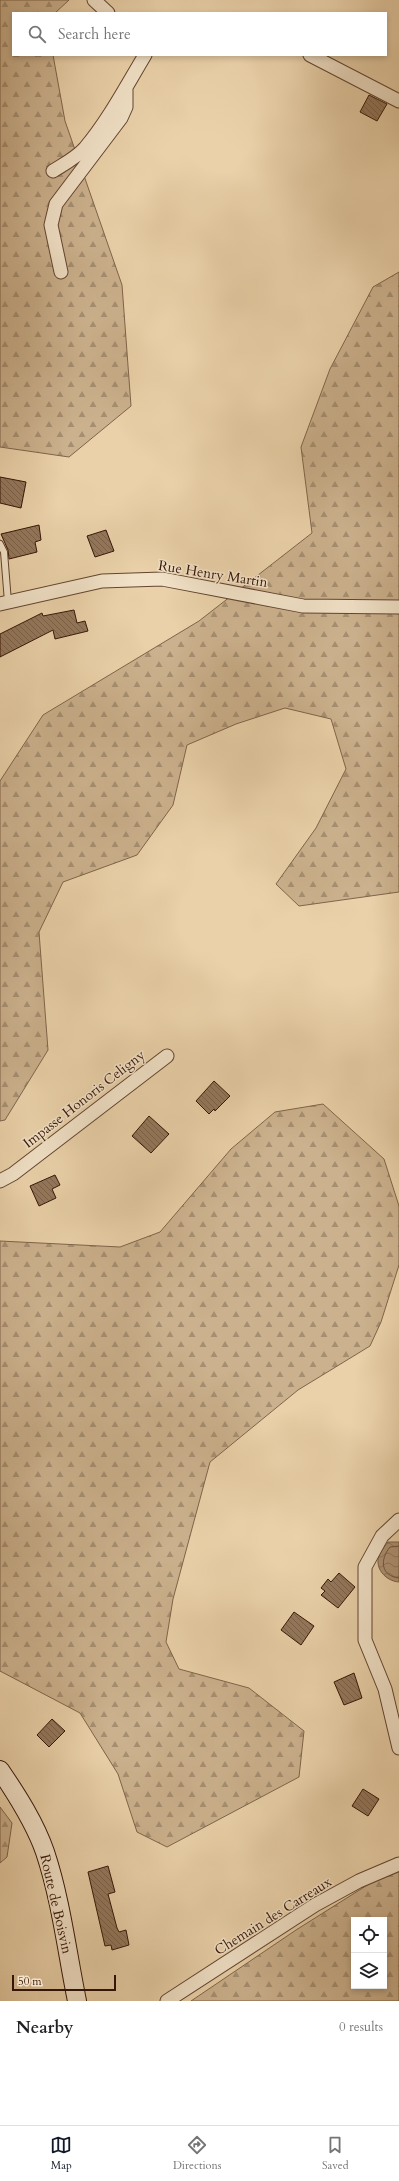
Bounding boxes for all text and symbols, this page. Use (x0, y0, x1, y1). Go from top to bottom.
search box (12, 12, 387, 56)
icon: search (26, 23, 48, 45)
text: Search here (58, 24, 131, 44)
street label: Rue Henry Martin (157, 556, 269, 592)
street label: Impasse Honoris Celigny (19, 1045, 149, 1153)
street label: Route de Boisvin (35, 1852, 77, 1956)
street label: Chemain des Carreaux (211, 1872, 335, 1960)
map controls (351, 1917, 387, 1989)
button: locate (351, 1917, 387, 1953)
button: layers (351, 1953, 387, 1989)
scale bar (12, 1973, 116, 1992)
text: 50 m (18, 1974, 42, 1989)
text: Nearby (16, 2016, 73, 2039)
text: 0 results (339, 2018, 383, 2036)
tab: Map (50, 2134, 72, 2173)
tab: Directions (173, 2134, 221, 2173)
tab: Saved (322, 2134, 349, 2173)

